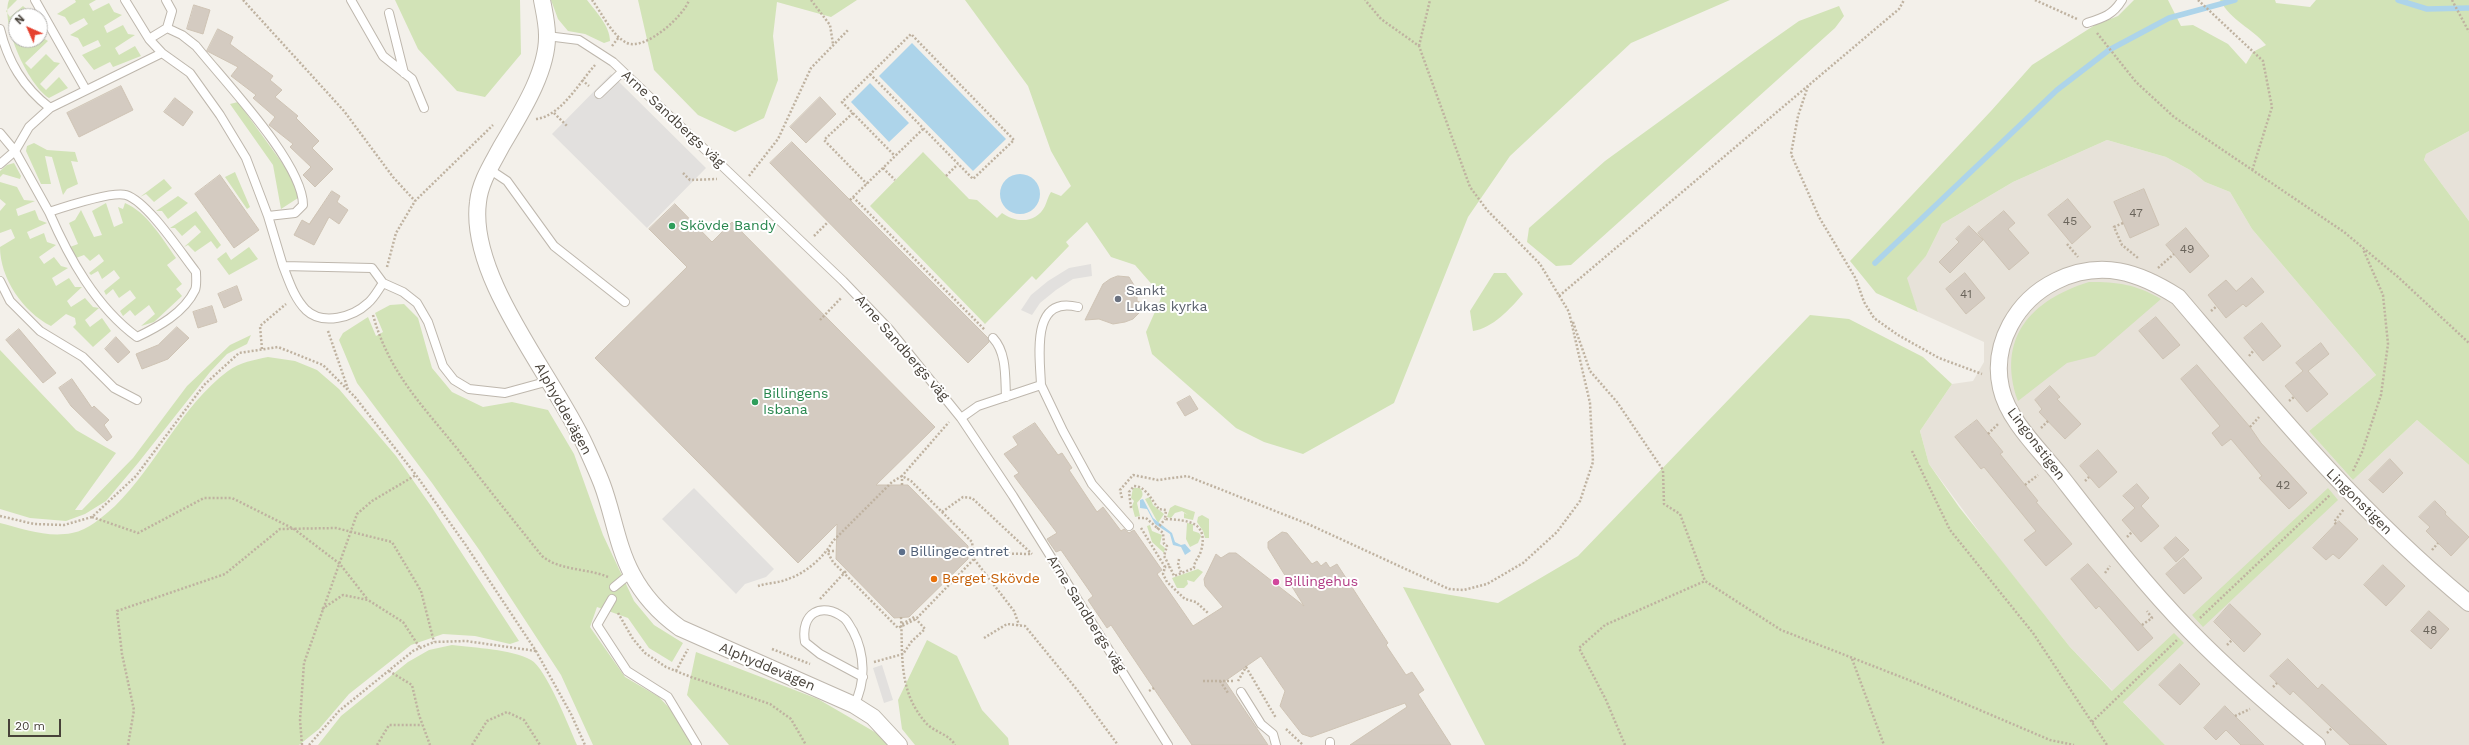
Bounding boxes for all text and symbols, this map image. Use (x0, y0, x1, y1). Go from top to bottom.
north arrow (8, 8, 48, 48)
text: N (12, 12, 27, 27)
street label: Arne Sandbergs väg (618, 67, 728, 171)
house number: 47 (2129, 206, 2143, 220)
house number: 45 (2063, 214, 2077, 228)
place label: Skövde Bandy (680, 218, 776, 234)
marker: Skövde Bandy (667, 221, 677, 231)
house number: 49 (2180, 242, 2194, 256)
place label: Sankt Lukas kyrka (1126, 283, 1207, 316)
house number: 41 (1960, 287, 1972, 301)
street label: Arne Sandbergs väg (851, 292, 953, 404)
marker: Sankt Lukas kyrka (1113, 294, 1123, 304)
street label: Alphyddevägen (531, 360, 595, 458)
place label: Billingens Isbana (763, 386, 828, 418)
marker: Billingens Isbana (750, 397, 760, 407)
street label: Lingonstigen (2003, 404, 2069, 484)
street label: Lingonstigen (2323, 466, 2395, 538)
house number: 42 (2276, 478, 2290, 492)
place label: Billingecentret (910, 544, 1009, 560)
marker: Billingecentret (897, 547, 907, 557)
street label: Arne Sandbergs väg (1043, 552, 1129, 676)
place label: Berget Skövde (942, 571, 1040, 587)
marker: Berget Skövde (929, 574, 939, 584)
place label: Billingehus (1284, 574, 1358, 590)
marker: Billingehus (1271, 577, 1281, 587)
house number: 48 (2423, 623, 2437, 637)
street label: Alphyddevägen (716, 639, 818, 695)
scale bar (10, 711, 63, 737)
text: 20 m (15, 719, 45, 733)

